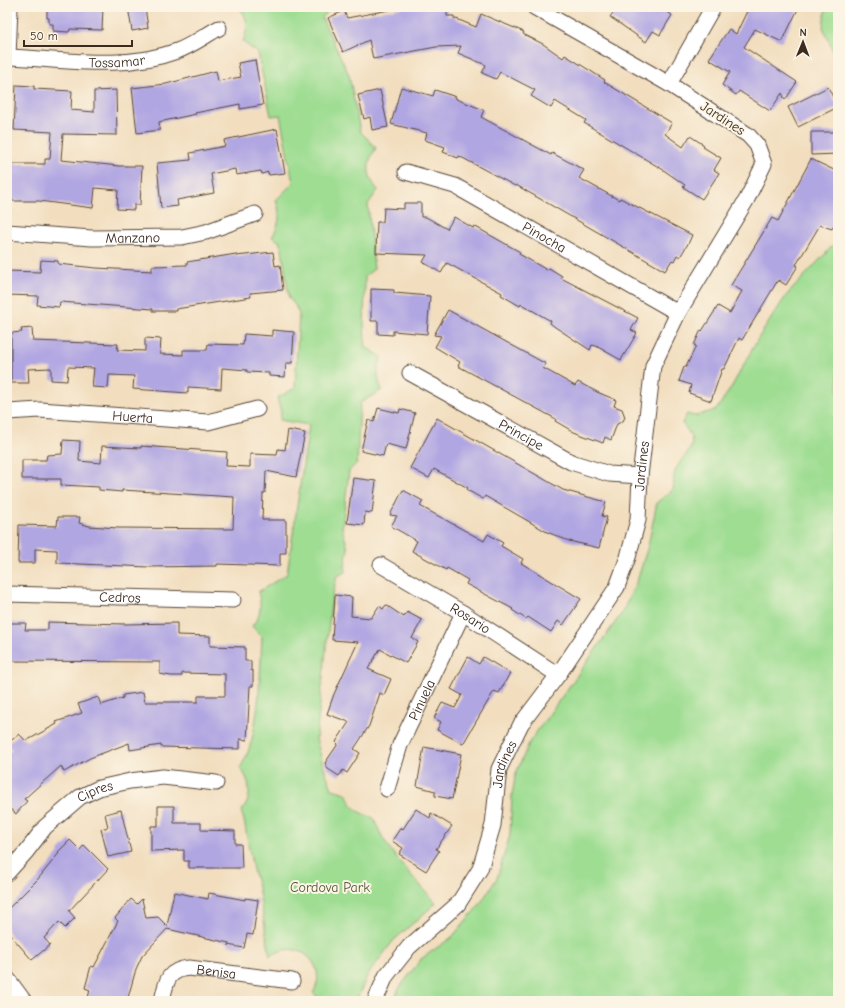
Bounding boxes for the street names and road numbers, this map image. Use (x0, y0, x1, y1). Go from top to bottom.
street label: Tossamar (88, 51, 147, 71)
street label: Jardines (697, 98, 748, 139)
street label: Pinocha (519, 218, 569, 257)
street label: Manzano (105, 229, 160, 247)
street label: Huerta (112, 407, 154, 427)
street label: Principe (495, 416, 546, 454)
street label: Jardines (631, 440, 653, 491)
street label: Cedros (99, 588, 141, 607)
street label: Rosario (447, 599, 494, 638)
street label: Pinuela (405, 677, 439, 723)
street label: Jardines (489, 738, 521, 789)
street label: Cipres (74, 777, 115, 806)
street label: Benisa (196, 961, 237, 983)

